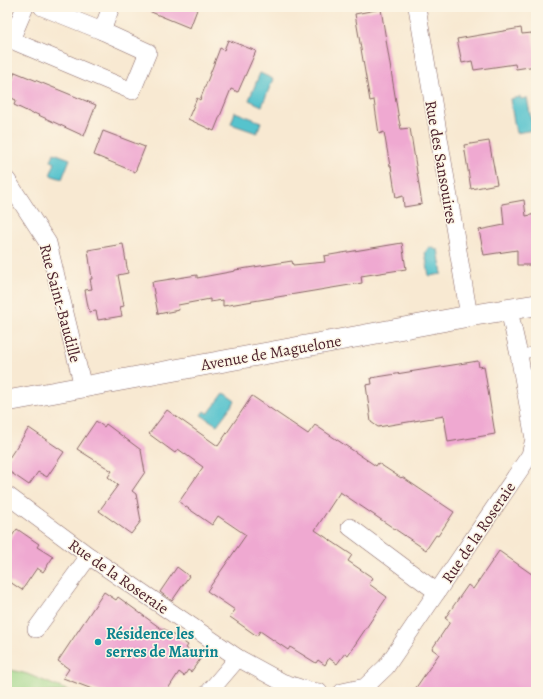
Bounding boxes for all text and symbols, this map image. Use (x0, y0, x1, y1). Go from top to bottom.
street label: Rue des Sansouires (419, 99, 463, 226)
street label: Rue Saint-Baudille (34, 242, 86, 365)
street label: Avenue de Maguelone (198, 330, 343, 376)
street label: Rue de la Roseraie (437, 478, 521, 588)
street label: Rue de la Roseraie (64, 534, 173, 620)
place label: Résidence les serres de Maurin (106, 623, 218, 663)
marker: Résidence les serres de Maurin (93, 637, 103, 647)

